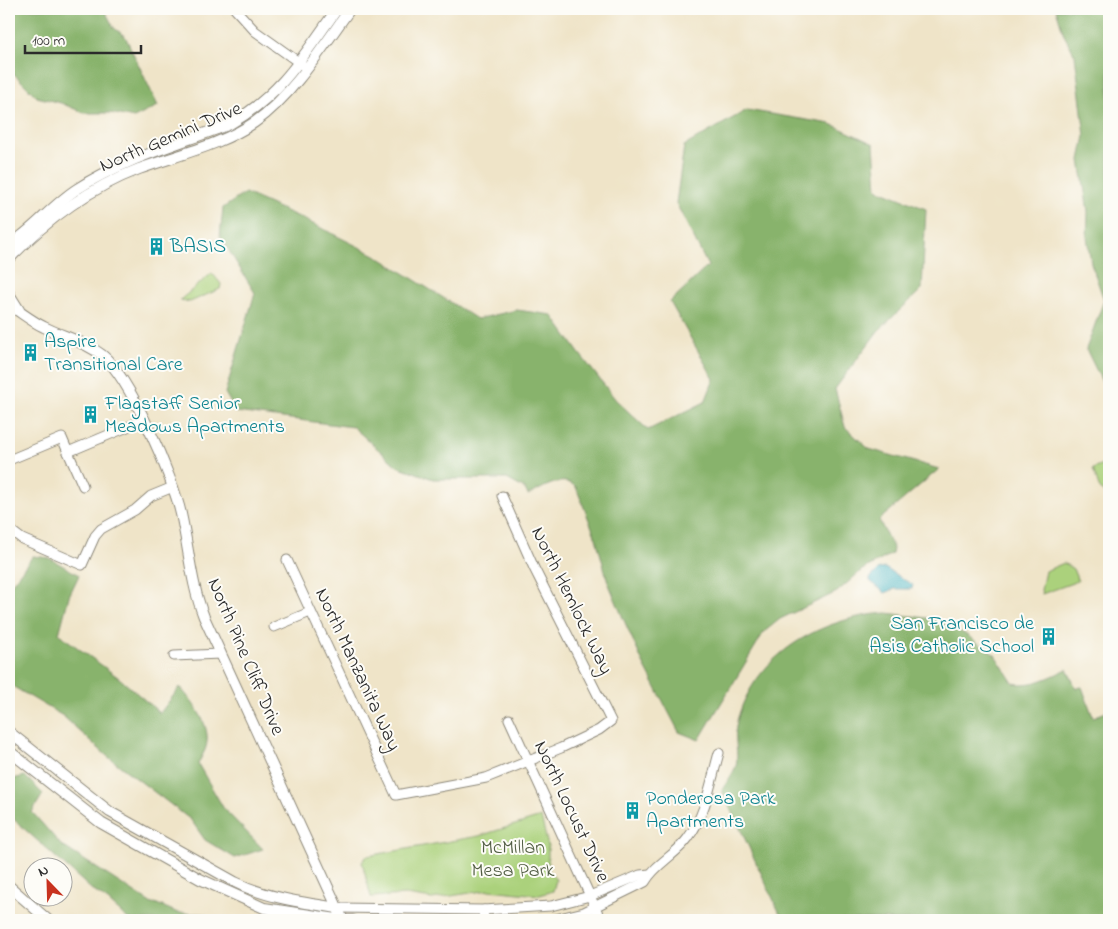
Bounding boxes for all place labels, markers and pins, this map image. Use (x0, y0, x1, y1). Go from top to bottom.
place label: BASIS (169, 233, 226, 262)
building icon: BASIS (146, 237, 166, 257)
place label: Aspire Transitional Care (44, 328, 183, 380)
building icon: Aspire Transitional Care (20, 343, 40, 363)
place label: Flagstaff Senior Meadows Apartments (104, 390, 285, 442)
building icon: Flagstaff Senior Meadows Apartments (81, 405, 101, 425)
place label: San Francisco de Asis Catholic School (869, 610, 1034, 662)
building icon: San Francisco de Asis Catholic School (1038, 626, 1058, 646)
place label: Ponderosa Park Apartments (646, 785, 776, 837)
building icon: Ponderosa Park Apartments (622, 801, 642, 821)

